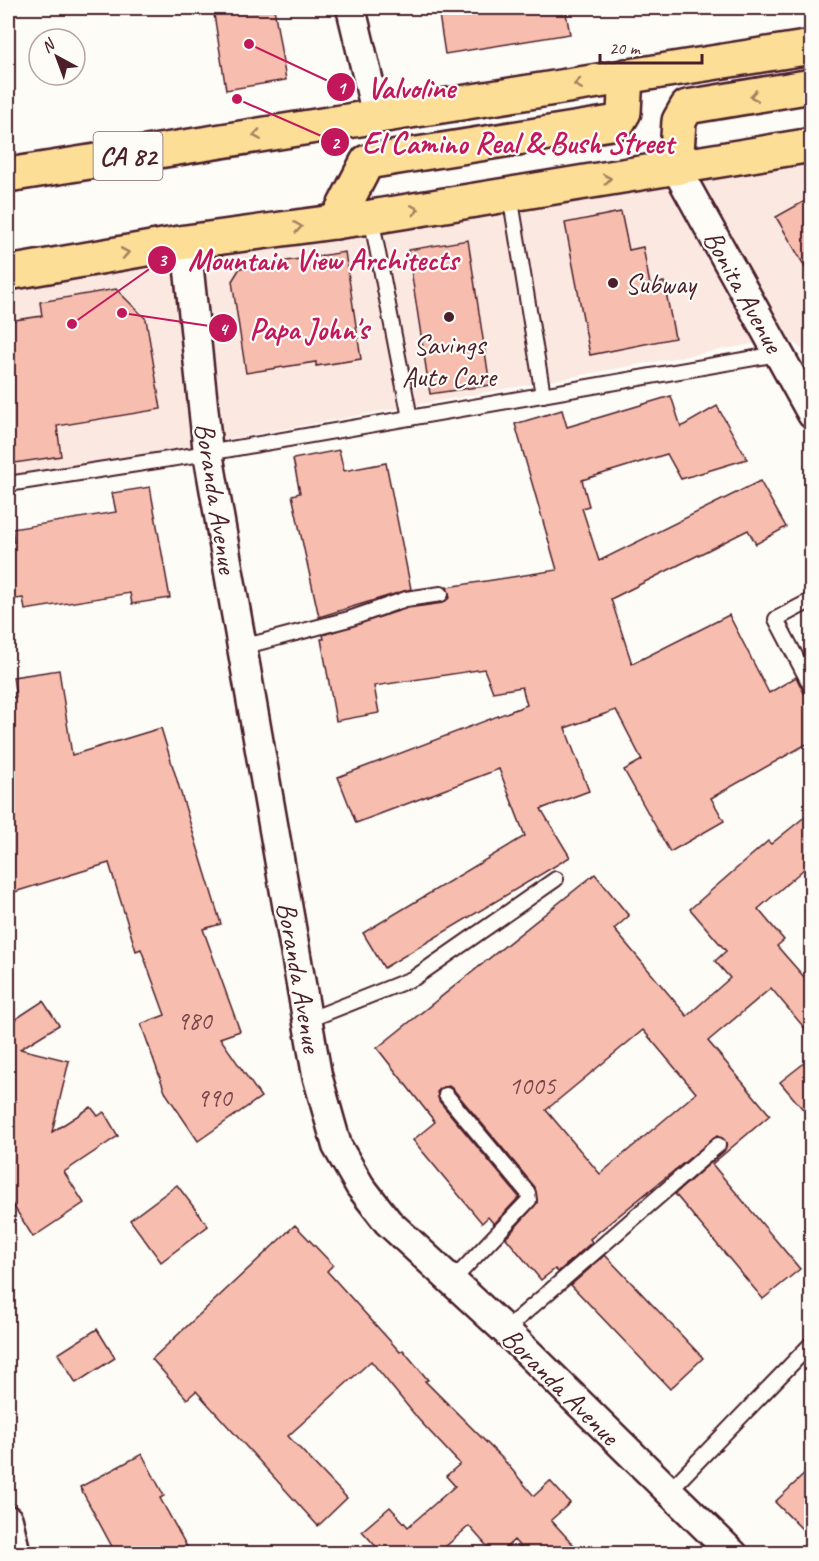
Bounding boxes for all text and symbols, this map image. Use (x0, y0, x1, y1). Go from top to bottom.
north arrow (27, 27, 87, 87)
scale bar (600, 27, 702, 65)
text: N (38, 34, 60, 57)
text: 20 m (609, 37, 642, 59)
callout: Valvoline (326, 63, 467, 111)
text: Valvoline (367, 69, 458, 107)
text: 1 (337, 77, 347, 99)
one-way arrow (573, 77, 583, 90)
one-way arrow (749, 89, 759, 101)
callout: El Camino Real & Bush Street (320, 118, 685, 166)
text: El Camino Real & Bush Street (362, 124, 677, 162)
one-way arrow (252, 129, 261, 141)
road number: CA 82 (94, 132, 162, 180)
text: 2 (331, 132, 341, 154)
one-way arrow (603, 174, 612, 186)
one-way arrow (410, 205, 419, 217)
one-way arrow (294, 222, 303, 234)
street label: Bonita Avenue (696, 224, 792, 360)
callout: Mountain View Architects (147, 236, 469, 284)
text: Mountain View Architects (188, 241, 461, 279)
one-way arrow (120, 247, 130, 260)
text: 3 (158, 249, 168, 271)
place label: Subway (625, 266, 698, 301)
marker: Subway (606, 276, 620, 290)
callout: Papa John's (208, 304, 381, 352)
text: Papa John's (249, 310, 372, 348)
marker: Savings Auto Care (442, 310, 456, 324)
text: 4 (219, 318, 229, 340)
place label: Savings Auto Care (402, 327, 498, 394)
street label: Boranda Avenue (187, 420, 246, 578)
street label: Boranda Avenue (269, 899, 330, 1057)
house number: 980 (176, 1004, 214, 1037)
house number: 1005 (509, 1069, 557, 1102)
house number: 990 (196, 1081, 234, 1114)
street label: Boranda Avenue (495, 1320, 628, 1454)

